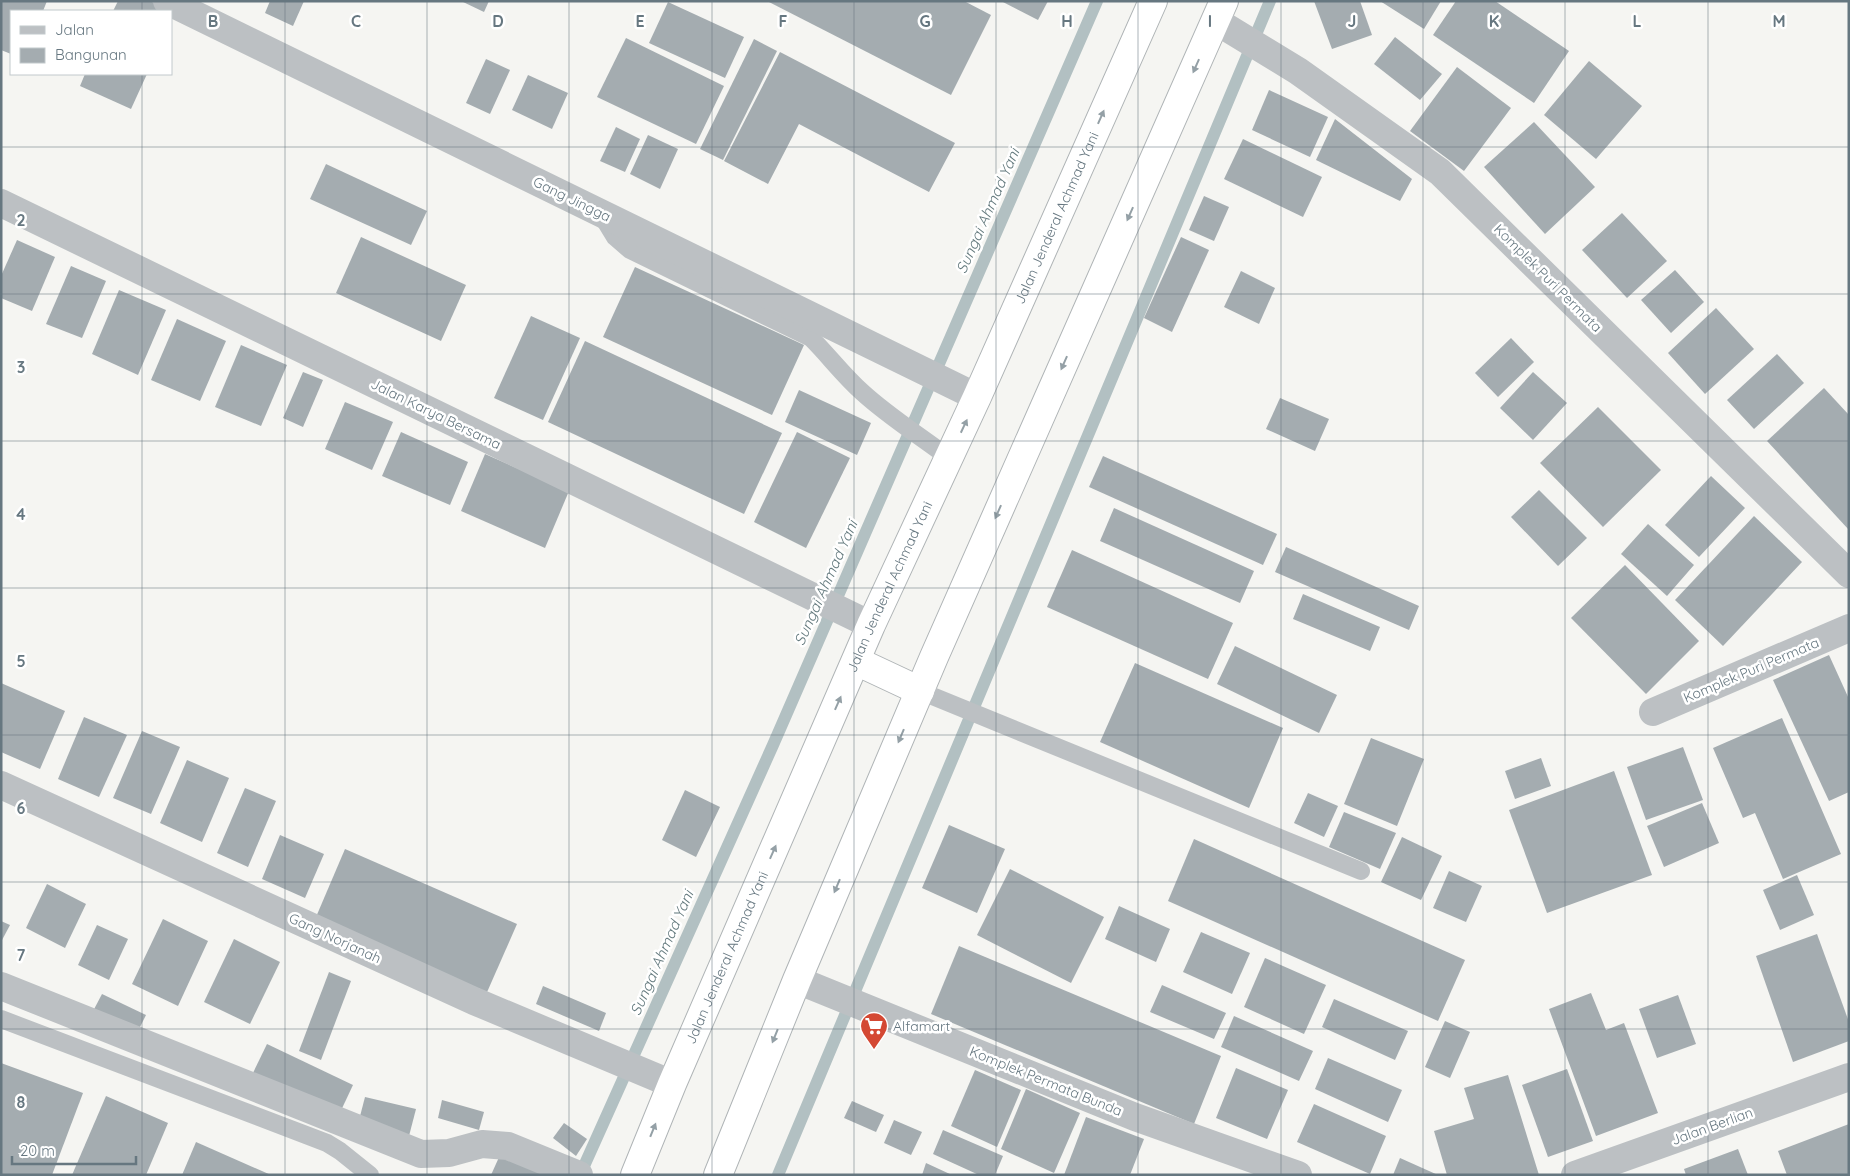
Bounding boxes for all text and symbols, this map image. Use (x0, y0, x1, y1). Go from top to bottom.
legend (10, 10, 172, 75)
text: B (208, 11, 218, 31)
text: C (351, 11, 361, 31)
text: D (492, 11, 504, 31)
text: E (635, 11, 645, 31)
text: F (779, 11, 788, 31)
text: G (919, 11, 931, 31)
text: H (1061, 11, 1073, 31)
text: I (1208, 11, 1212, 31)
text: J (1348, 11, 1356, 31)
text: K (1489, 11, 1499, 31)
text: L (1633, 11, 1642, 31)
text: M (1772, 11, 1786, 31)
text: Jalan (55, 20, 94, 39)
text: Bangunan (55, 45, 127, 64)
one-way arrow (1191, 59, 1199, 73)
one-way arrow (1098, 110, 1106, 124)
street label: Jalan Jenderal Achmad Yani (1011, 129, 1103, 307)
water label: Sungai Ahmad Yani (952, 144, 1024, 276)
street label: Gang Jingga (530, 172, 614, 226)
one-way arrow (1126, 207, 1134, 221)
text: 2 (16, 210, 26, 230)
street label: Komplek Puri Permata (1490, 220, 1606, 336)
one-way arrow (1060, 356, 1068, 370)
text: 3 (17, 357, 25, 377)
street label: Jalan Karya Bersama (368, 375, 504, 453)
one-way arrow (959, 418, 968, 433)
street label: Jalan Jenderal Achmad Yani (843, 498, 936, 675)
text: 4 (16, 504, 26, 524)
one-way arrow (994, 505, 1002, 519)
water label: Sungai Ahmad Yani (790, 516, 862, 648)
street label: Komplek Puri Permata (1680, 633, 1822, 707)
text: 5 (16, 651, 26, 671)
one-way arrow (834, 696, 842, 710)
one-way arrow (896, 729, 904, 743)
text: 6 (17, 798, 26, 818)
one-way arrow (769, 845, 777, 859)
street label: Jalan Jenderal Achmad Yani (682, 869, 772, 1047)
one-way arrow (833, 879, 841, 893)
water label: Sungai Ahmad Yani (626, 886, 698, 1018)
street label: Gang Norjanah (286, 909, 384, 967)
text: 7 (17, 945, 26, 965)
supermarket icon: Alfamart (859, 1011, 889, 1050)
place label: Alfamart (893, 1017, 950, 1035)
one-way arrow (770, 1029, 778, 1043)
street label: Komplek Permata Bunda (967, 1042, 1125, 1120)
text: 8 (17, 1092, 26, 1112)
street label: Jalan Berlian (1669, 1103, 1755, 1149)
one-way arrow (649, 1122, 657, 1137)
scale bar (12, 1134, 136, 1166)
text: 20 m (20, 1141, 55, 1160)

